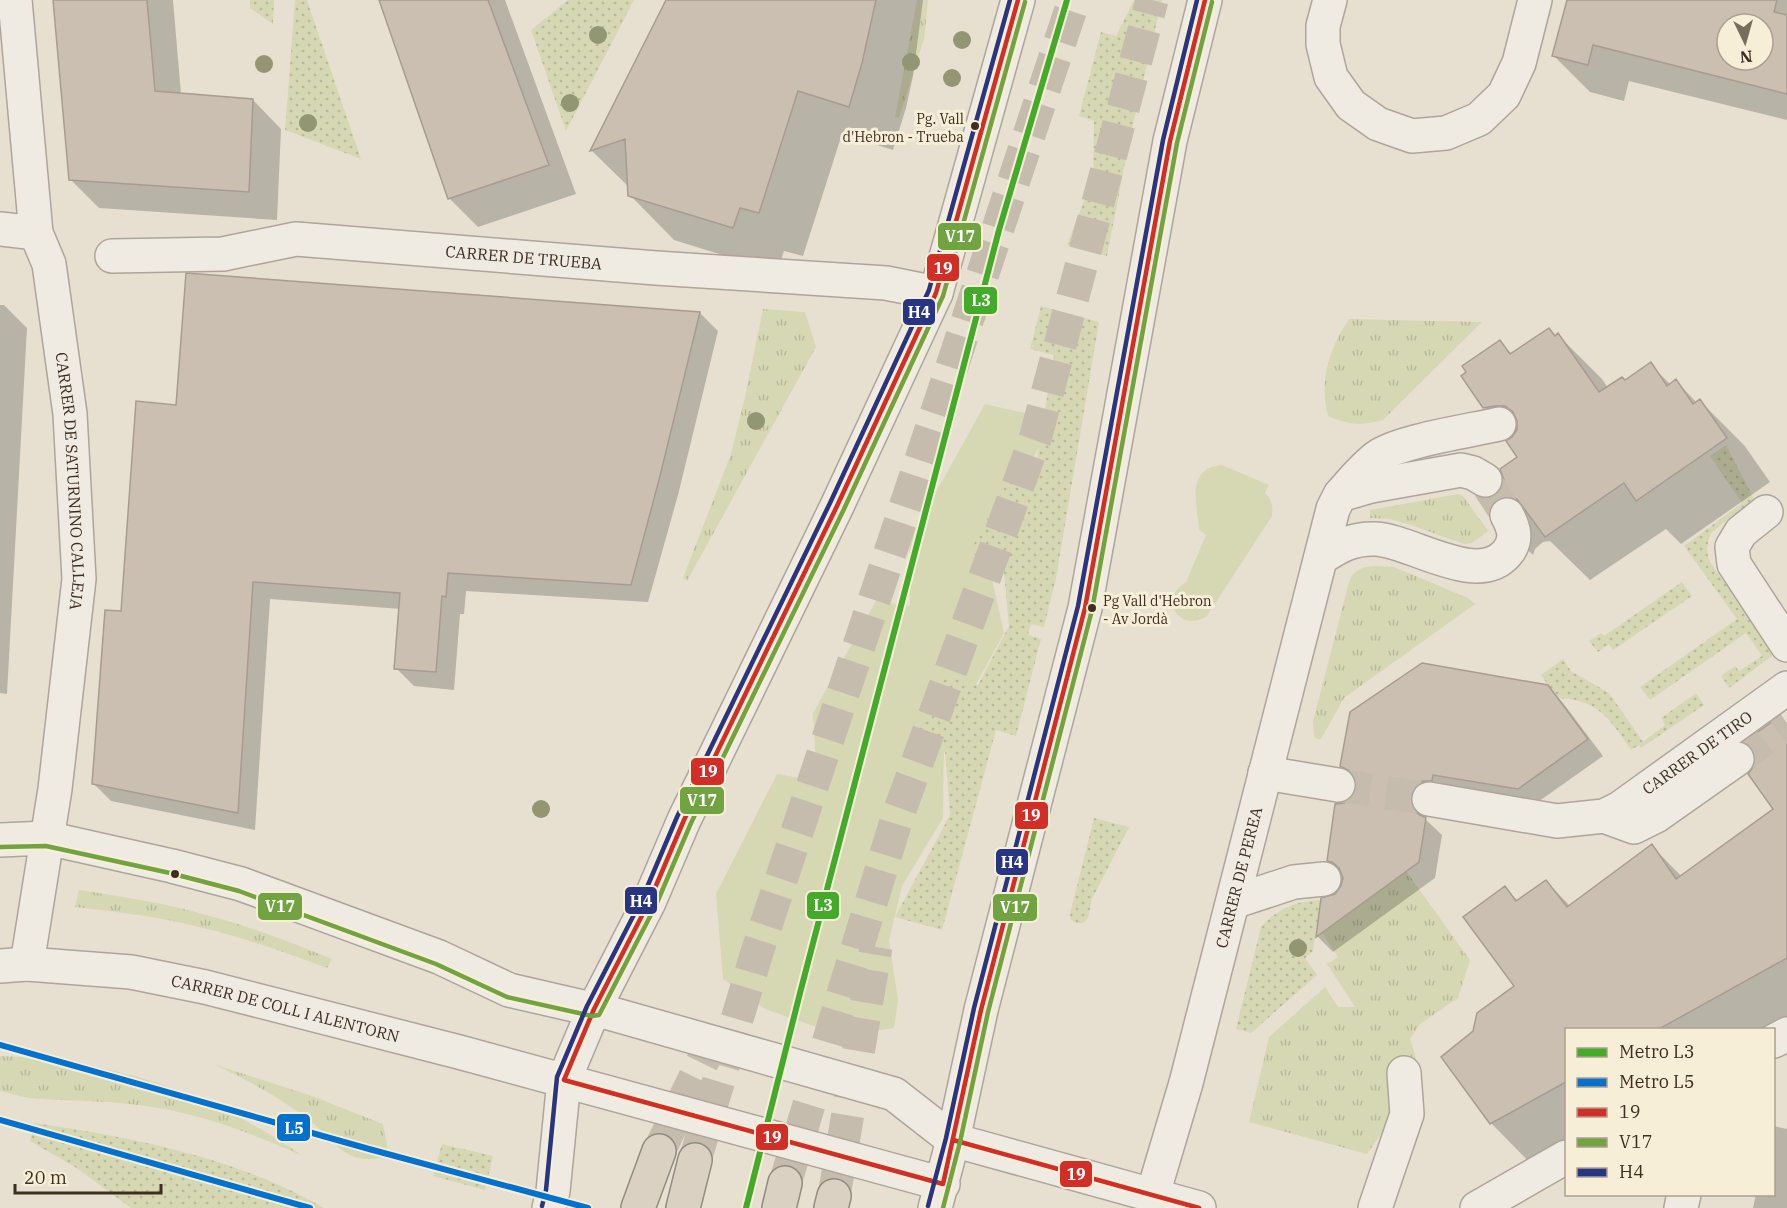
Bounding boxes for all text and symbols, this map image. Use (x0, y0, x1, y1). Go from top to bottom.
north arrow (1715, 12, 1775, 72)
text: N (1739, 46, 1753, 67)
place label: Pg. Vall d'Hebron - Trueba (842, 110, 964, 146)
marker: Pg. Vall d'Hebron - Trueba (969, 120, 981, 132)
line badge: V17 (937, 222, 982, 251)
text: V17 (945, 226, 975, 246)
street label: CARRER DE TRUEBA (445, 241, 603, 274)
line badge: 19 (926, 253, 960, 282)
text: 19 (933, 258, 953, 278)
line badge: L3 (963, 286, 998, 315)
text: L3 (971, 290, 991, 310)
line badge: H4 (902, 298, 936, 326)
text: H4 (908, 302, 931, 322)
street label: CARRER DE SATURNINO CALLEJA (51, 351, 89, 611)
place label: Pg Vall d'Hebron - Av Jordà (1103, 592, 1212, 628)
marker: Pg Vall d'Hebron - Av Jordà (1086, 602, 1098, 614)
street label: CARRER DE TIRO (1638, 706, 1756, 799)
line badge: 19 (690, 757, 725, 786)
text: 19 (698, 761, 718, 781)
line badge: V17 (679, 786, 725, 815)
text: V17 (687, 790, 717, 810)
line badge: 19 (1014, 801, 1049, 830)
text: 19 (1021, 805, 1041, 825)
street label: CARRER DE PEREA (1211, 805, 1266, 950)
line badge: H4 (995, 848, 1029, 876)
text: H4 (1001, 852, 1024, 872)
unlabelled marker (169, 868, 181, 880)
line badge: H4 (624, 886, 658, 915)
text: H4 (630, 891, 653, 911)
line badge: L3 (806, 891, 840, 920)
line badge: V17 (257, 892, 303, 921)
line badge: V17 (992, 893, 1038, 922)
text: L3 (813, 895, 833, 915)
text: V17 (265, 896, 295, 916)
text: V17 (1000, 897, 1030, 917)
street label: CARRER DE COLL I ALENTORN (170, 970, 402, 1046)
legend (1565, 1028, 1775, 1196)
text: Metro L3 (1619, 1040, 1695, 1063)
text: Metro L5 (1619, 1070, 1695, 1093)
text: 19 (1619, 1100, 1641, 1123)
line badge: L5 (276, 1113, 311, 1142)
text: L5 (284, 1118, 304, 1138)
line badge: 19 (755, 1123, 789, 1151)
text: 19 (762, 1127, 782, 1147)
text: V17 (1619, 1130, 1653, 1153)
scale bar (15, 1157, 160, 1195)
line badge: 19 (1059, 1160, 1093, 1188)
text: H4 (1619, 1160, 1644, 1183)
text: 19 (1066, 1164, 1086, 1184)
text: 20 m (24, 1166, 67, 1189)

